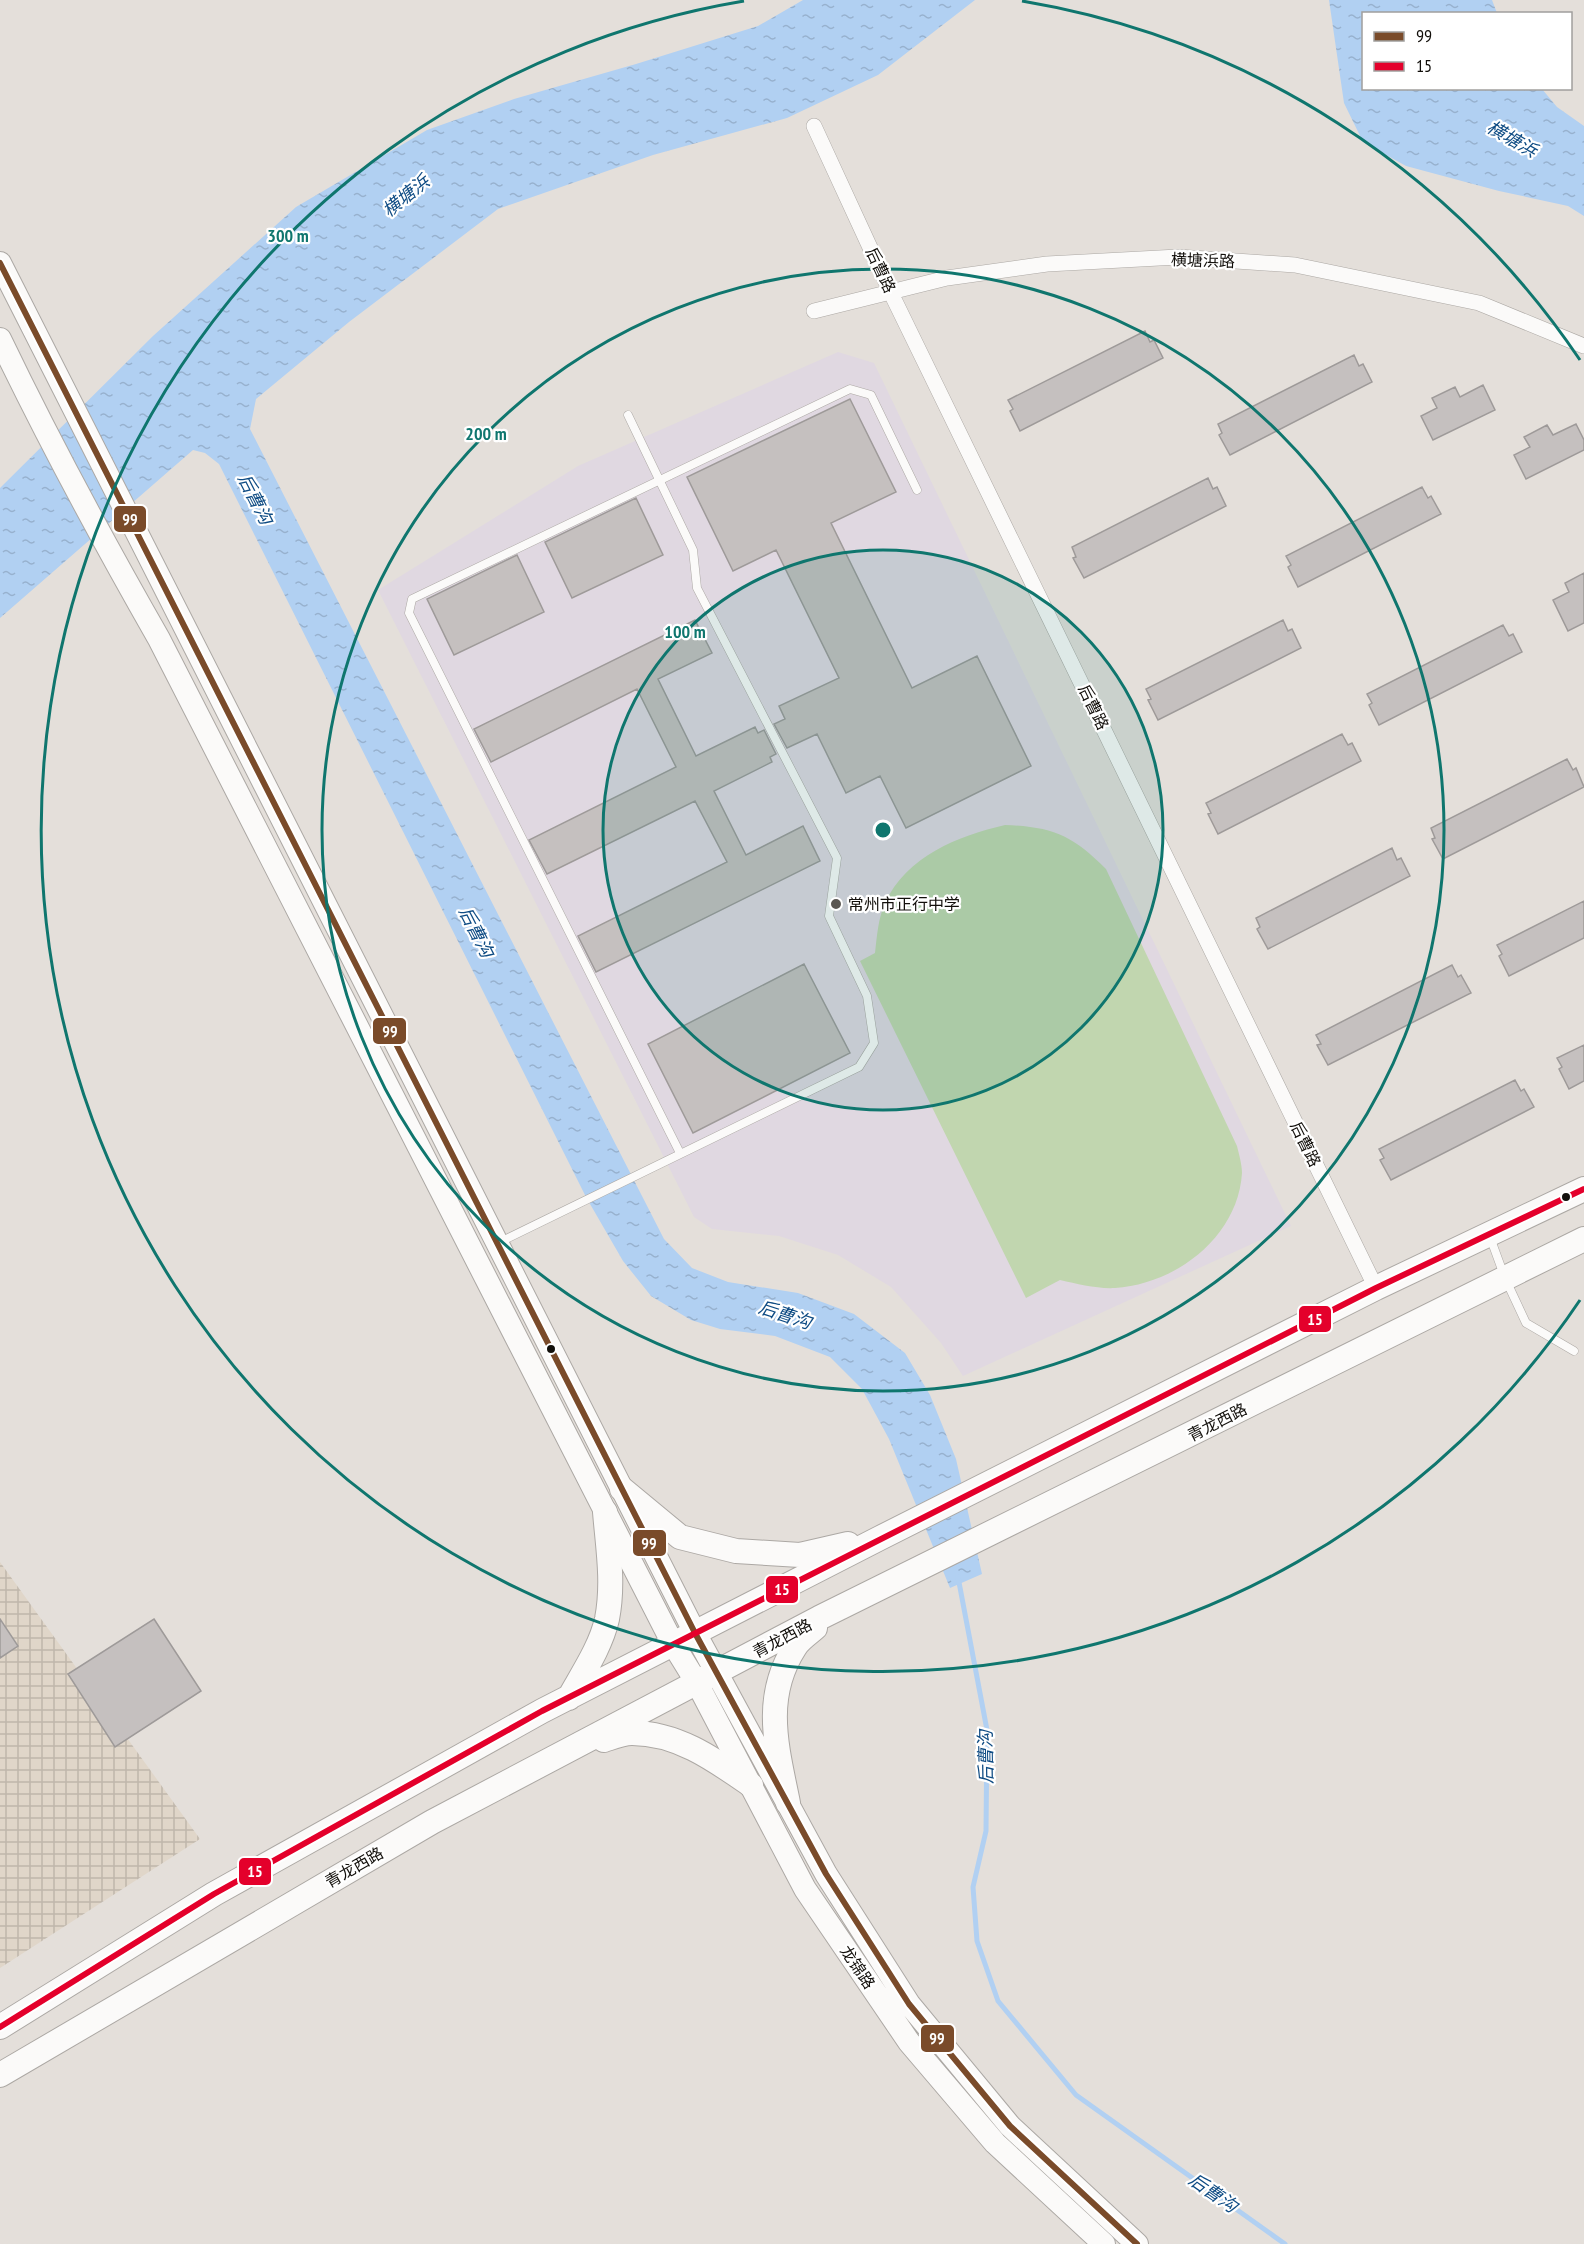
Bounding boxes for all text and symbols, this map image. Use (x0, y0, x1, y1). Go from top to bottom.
legend (1362, 12, 1572, 90)
text: 99 (1416, 24, 1432, 47)
text: 15 (1416, 54, 1432, 77)
water label: 横塘浜 (1483, 115, 1543, 163)
water label: 横塘浜 (377, 168, 435, 222)
text: 300 m (267, 224, 309, 247)
street label: 后曹路 (862, 244, 900, 296)
street label: 横塘浜路 (1171, 249, 1235, 271)
text: 200 m (465, 422, 507, 445)
water label: 后曹沟 (233, 469, 279, 530)
line badge: 99 (113, 505, 147, 533)
text: 99 (122, 509, 138, 529)
text: 100 m (664, 620, 706, 643)
street label: 后曹路 (1074, 681, 1114, 733)
centre of rings (873, 820, 893, 840)
place label: 常州市正行中学 (848, 894, 960, 914)
marker: 常州市正行中学 (829, 897, 843, 911)
water label: 后曹沟 (454, 902, 500, 963)
line badge: 99 (372, 1017, 407, 1045)
text: 99 (382, 1021, 398, 1041)
street label: 后曹路 (1286, 1118, 1326, 1170)
unlabelled marker (1560, 1191, 1572, 1203)
water label: 后曹沟 (756, 1295, 816, 1334)
line badge: 15 (1298, 1305, 1332, 1333)
text: 15 (1307, 1309, 1323, 1329)
unlabelled marker (545, 1343, 557, 1355)
street label: 青龙西路 (1184, 1399, 1250, 1445)
line badge: 99 (632, 1529, 667, 1557)
text: 99 (641, 1533, 657, 1553)
line badge: 15 (765, 1575, 799, 1604)
text: 15 (774, 1579, 790, 1599)
street label: 青龙西路 (749, 1614, 815, 1662)
water label: 后曹沟 (973, 1728, 997, 1784)
street label: 青龙西路 (321, 1842, 387, 1892)
line badge: 15 (238, 1857, 272, 1886)
text: 15 (247, 1861, 263, 1881)
street label: 龙锦路 (836, 1942, 880, 1992)
line badge: 99 (920, 2024, 955, 2053)
text: 99 (929, 2028, 945, 2048)
water label: 后曹沟 (1185, 2168, 1244, 2219)

